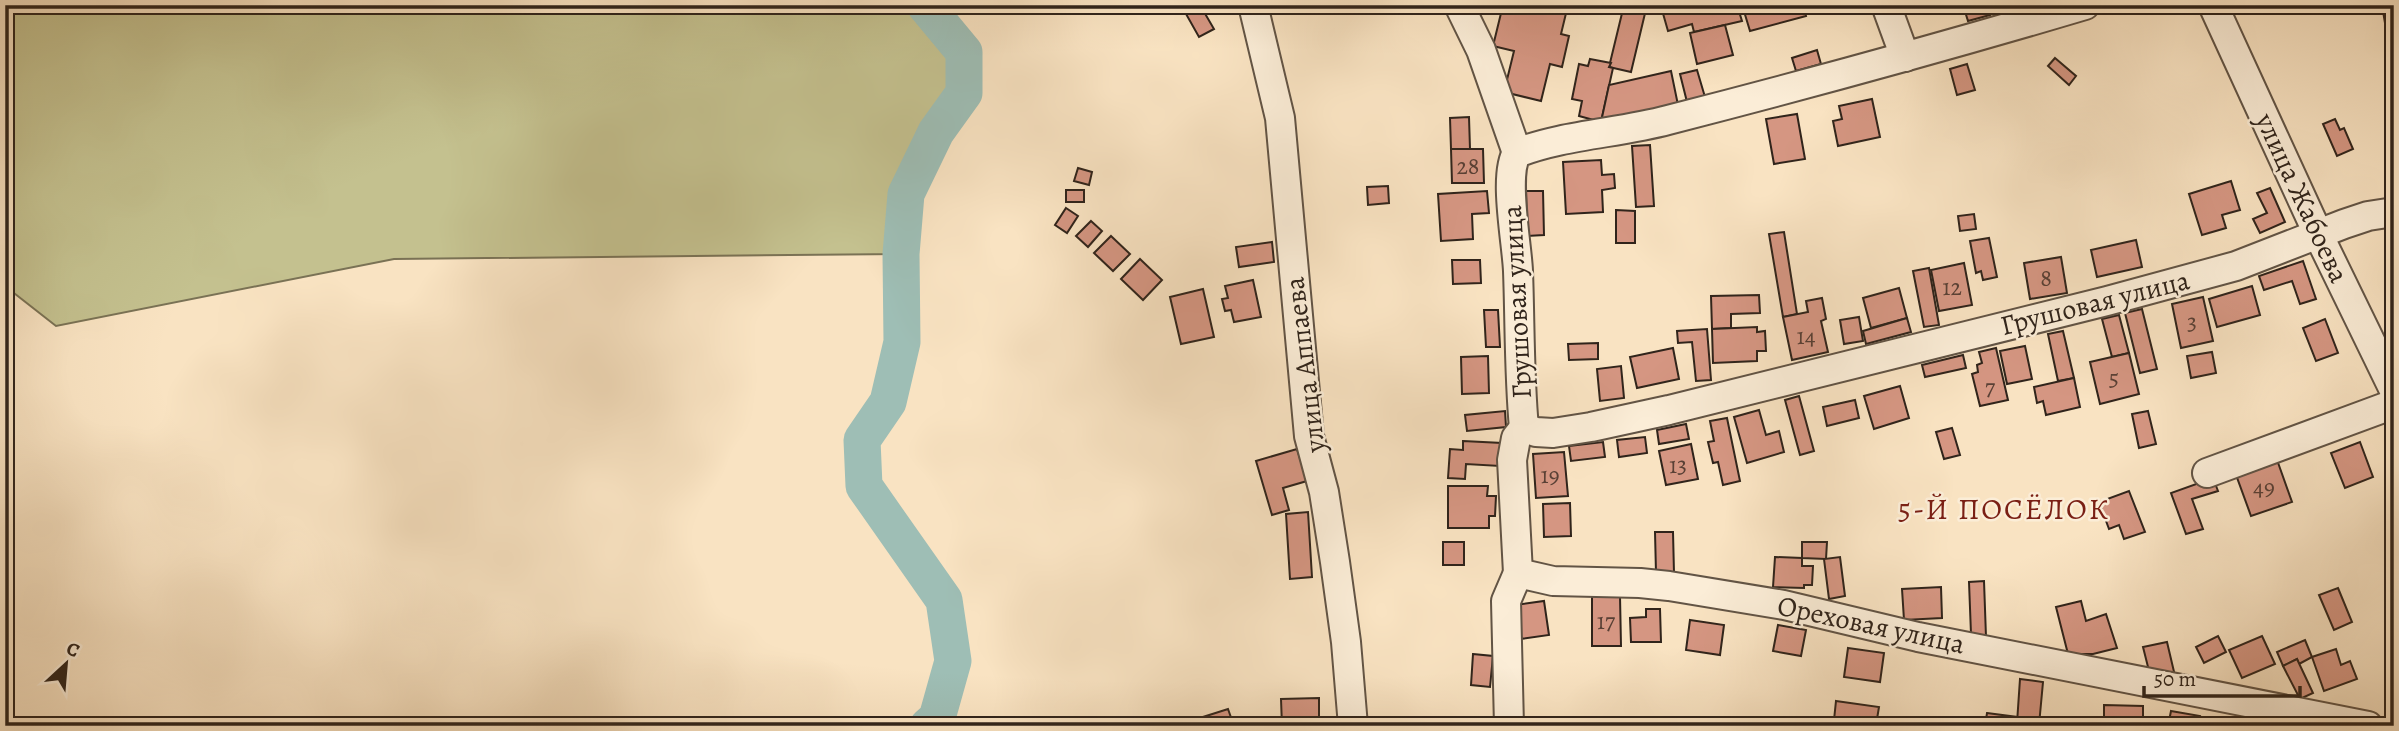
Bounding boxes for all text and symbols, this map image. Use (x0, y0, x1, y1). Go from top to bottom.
street label: улица Жабоева (2246, 106, 2358, 289)
house number: 28 (1456, 150, 1480, 182)
street label: Грушовая улица (1493, 204, 1541, 400)
street label: Грушовая улица (1997, 261, 2194, 345)
house number: 8 (2040, 262, 2052, 294)
house number: 12 (1942, 271, 1962, 303)
street label: улица Аппаева (1275, 275, 1335, 456)
house number: 3 (2187, 306, 2197, 338)
house number: 14 (1796, 320, 1816, 352)
house number: 5 (2109, 362, 2119, 394)
house number: 7 (1985, 371, 1996, 403)
house number: 13 (1669, 449, 1687, 481)
house number: 19 (1540, 459, 1560, 491)
house number: 49 (2253, 471, 2275, 503)
district label: 5-Й ПОСЁЛОК (1898, 489, 2110, 529)
street label: Ореховая улица (1774, 587, 1968, 663)
house number: 17 (1597, 605, 1616, 637)
north arrow (32, 630, 102, 700)
text: С (62, 635, 84, 664)
scale bar (2144, 654, 2299, 698)
text: 50 m (2154, 665, 2196, 693)

